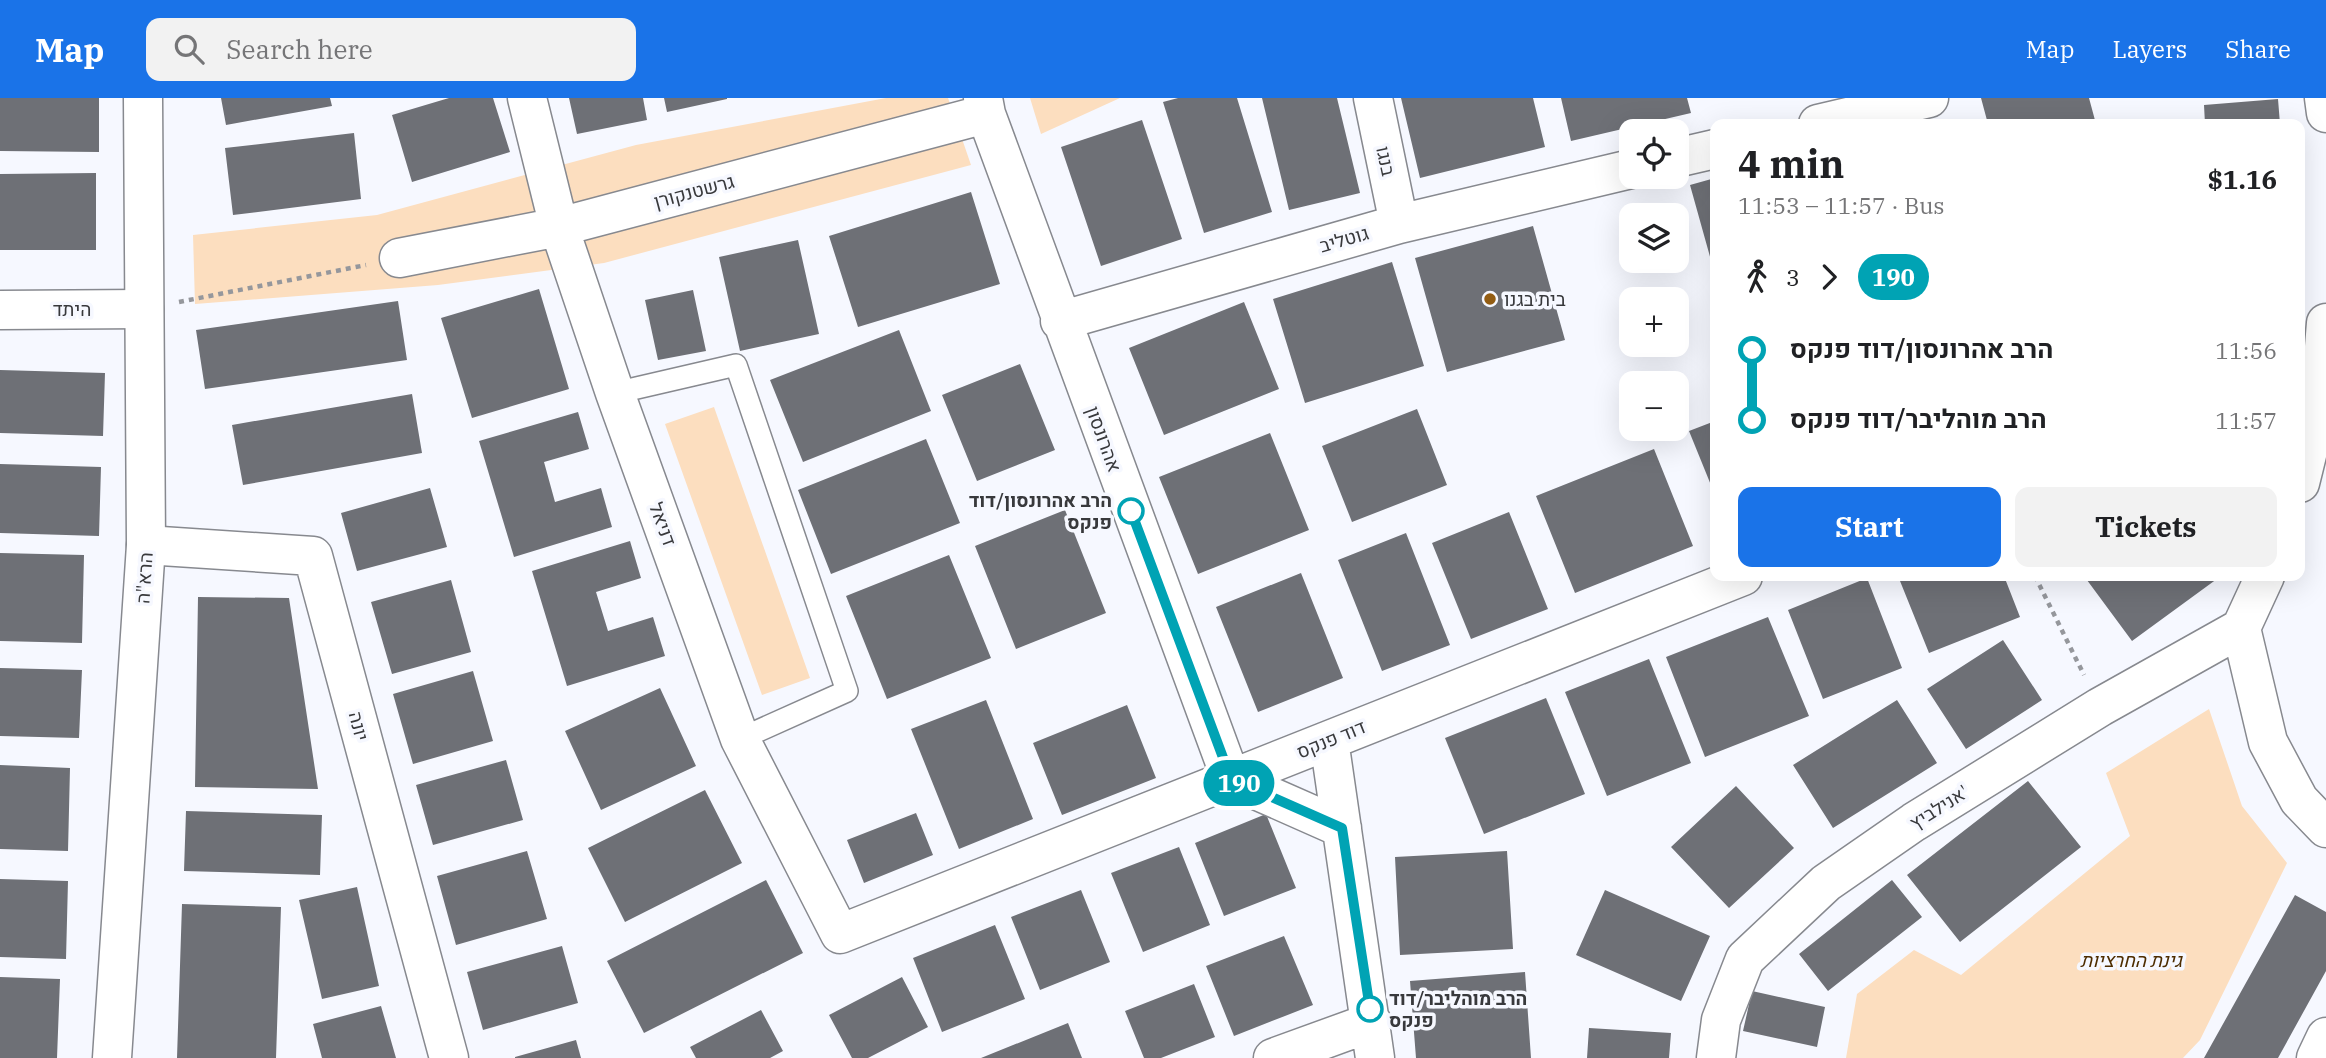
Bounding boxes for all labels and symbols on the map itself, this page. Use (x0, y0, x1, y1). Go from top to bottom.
street label: בנגו (1371, 144, 1401, 178)
street label: גרשטנקורן (651, 169, 737, 213)
street label: גוטליב (1317, 221, 1371, 257)
place label: בית בגנו (1504, 287, 1566, 311)
marker: בית בגנו (1482, 291, 1498, 307)
street label: היתד (53, 297, 91, 321)
street label: אהרונסון (1081, 403, 1127, 475)
place label: הרב אהרונסון/דוד פנקס (969, 488, 1112, 534)
marker: הרב אהרונסון/דוד פנקס (1118, 498, 1144, 524)
street label: דניאל (644, 499, 682, 549)
street label: הרא"ה (130, 551, 158, 605)
street label: יונה (344, 709, 374, 743)
street label: דוד פנקס (1293, 714, 1369, 764)
line badge: 190 (1199, 760, 1279, 806)
street label: אנילביץ' (1905, 780, 1973, 834)
park label: גינת החרציות (2080, 948, 2183, 972)
place label: הרב מוהליבר/דוד פנקס (1389, 986, 1527, 1032)
marker: הרב מוהליבר/דוד פנקס (1357, 996, 1383, 1022)

